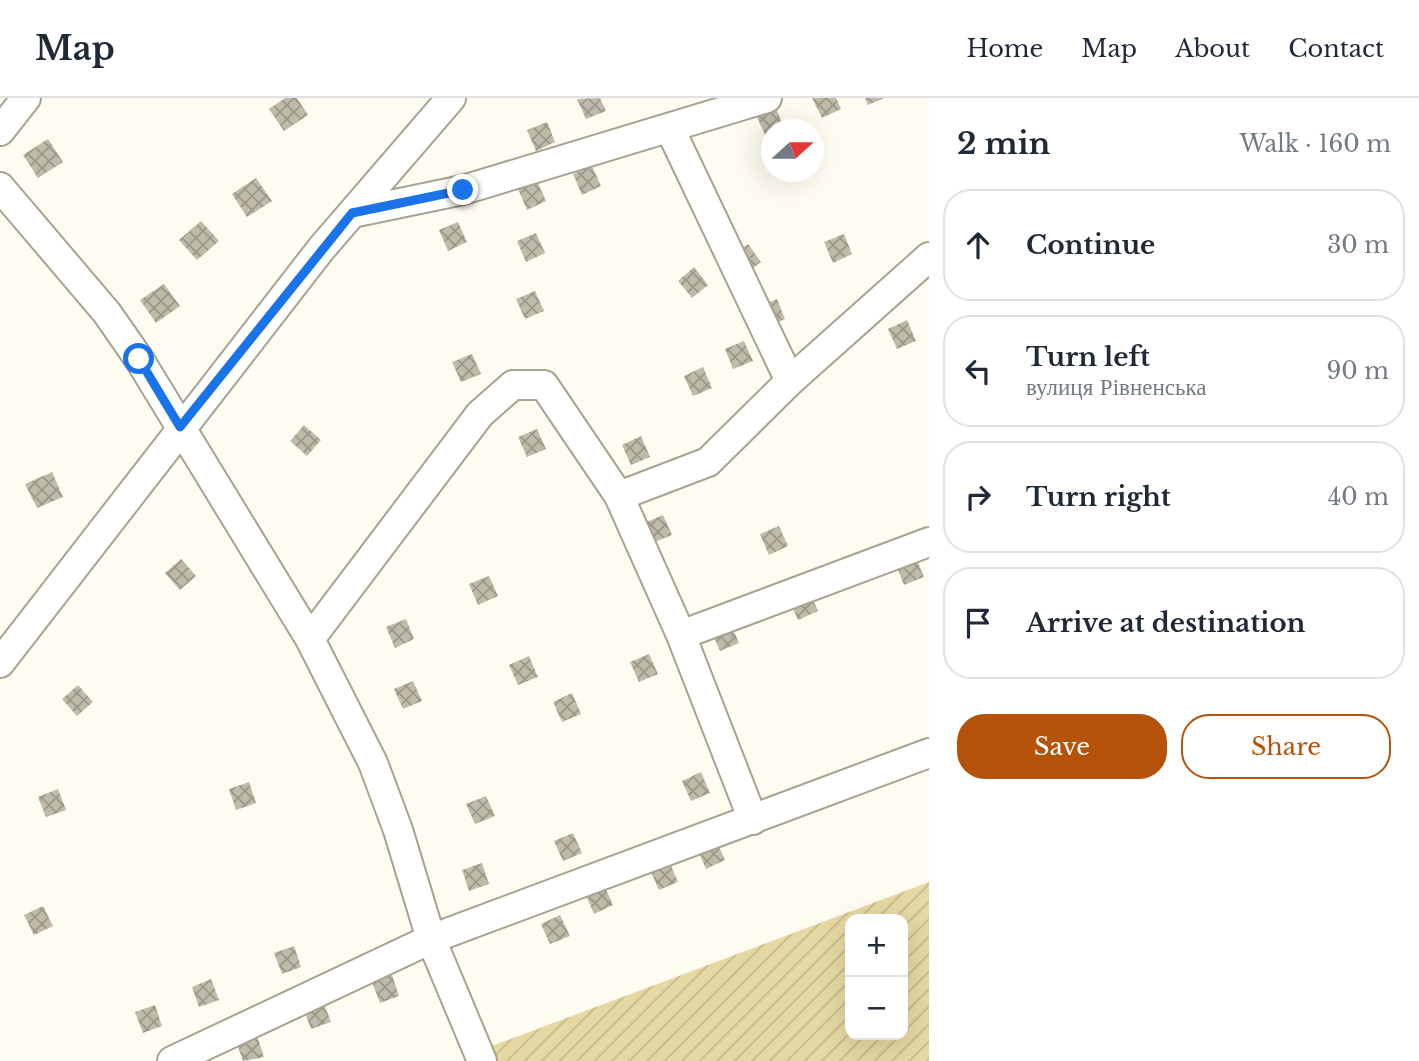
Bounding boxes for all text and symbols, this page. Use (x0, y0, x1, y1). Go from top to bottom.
text: Map (35, 28, 115, 69)
text: Home (967, 34, 1043, 63)
text: Map (1081, 34, 1137, 63)
text: About (1175, 34, 1250, 63)
text: Contact (1288, 34, 1384, 63)
north arrow (761, 119, 824, 182)
text: 2 min (957, 125, 1050, 162)
text: Walk · 160 m (1239, 130, 1391, 158)
route end (447, 174, 478, 205)
icon: ahead (959, 226, 997, 264)
text: Continue (1026, 229, 1155, 261)
text: 30 m (1327, 231, 1389, 259)
text: Turn left (1026, 341, 1150, 373)
route start (123, 343, 154, 374)
icon: left (959, 352, 997, 390)
text: 90 m (1327, 357, 1389, 385)
text: вулиця Рівненська (1026, 373, 1206, 401)
icon: right (959, 478, 997, 516)
text: Turn right (1026, 481, 1171, 513)
text: 40 m (1328, 483, 1389, 511)
icon: arrive (959, 604, 997, 642)
text: Arrive at destination (1026, 607, 1306, 639)
button: Save (957, 714, 1167, 779)
button: Share (1181, 714, 1391, 779)
map controls (845, 914, 908, 1040)
button: + (845, 914, 908, 977)
button: − (845, 977, 908, 1040)

